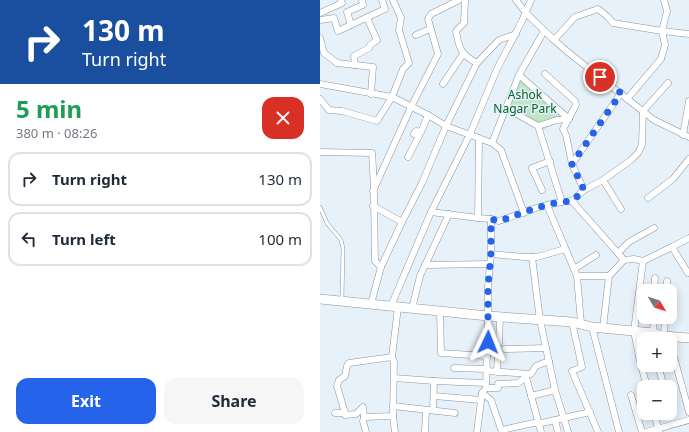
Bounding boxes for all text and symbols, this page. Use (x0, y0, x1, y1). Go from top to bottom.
text: 130 m (82, 11, 165, 49)
icon: right (16, 16, 68, 68)
text: Turn right (82, 47, 166, 71)
pin (583, 60, 617, 94)
icon: arrive (589, 66, 611, 88)
park label: Ashok Nagar Park (493, 86, 557, 117)
text: 5 min (16, 92, 82, 125)
button: close (262, 97, 304, 139)
text: 380 m · 08:26 (16, 124, 97, 142)
icon: right (18, 168, 40, 190)
text: Turn right (52, 169, 127, 189)
text: 130 m (258, 169, 302, 189)
icon: left (18, 228, 40, 250)
text: Turn left (52, 229, 116, 249)
text: 100 m (258, 229, 302, 249)
north arrow (637, 284, 677, 324)
map controls (637, 284, 677, 420)
position arrow (467, 321, 509, 363)
button: + (637, 332, 677, 372)
button: Exit (16, 378, 156, 424)
button: Share (164, 378, 304, 424)
button: − (637, 380, 677, 420)

